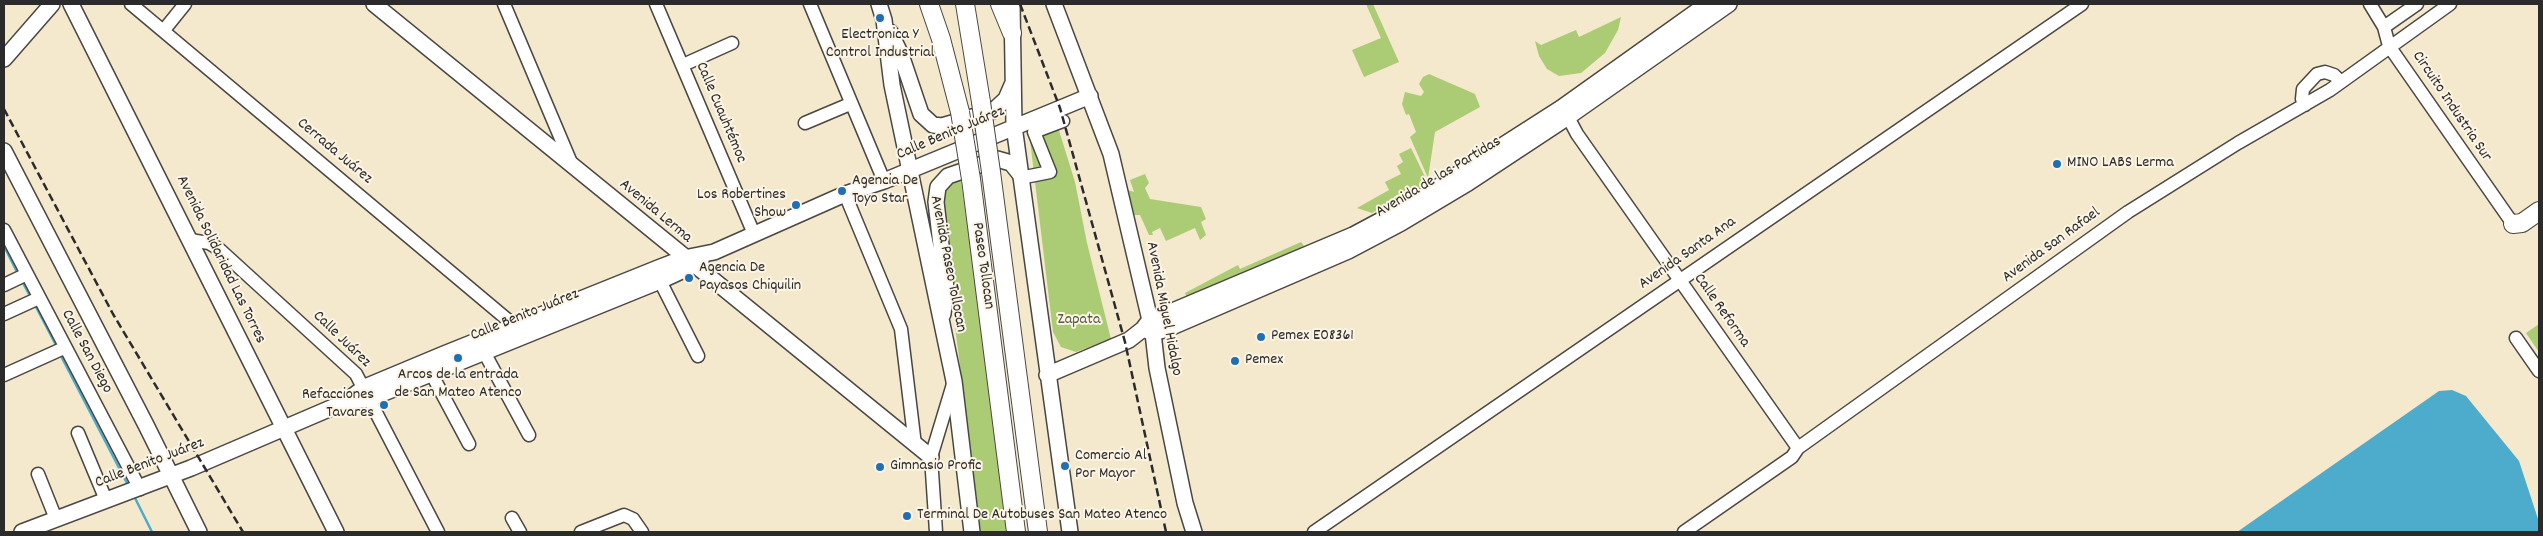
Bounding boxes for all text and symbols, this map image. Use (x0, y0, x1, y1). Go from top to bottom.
marker: Electronica Y Control Industrial (874, 12, 886, 24)
place label: Electronica Y Control Industrial (826, 26, 934, 64)
street label: Circuito Industria Sur (2407, 48, 2495, 166)
street label: Calle Cuauhtémoc (690, 60, 750, 166)
street label: Calle Benito Juárez (894, 103, 1008, 165)
street label: Cerrada Juárez (292, 115, 376, 189)
street label: Avenida de las Partidas (1373, 133, 1505, 223)
place label: MINO LABS Lerma (2067, 154, 2174, 174)
marker: MINO LABS Lerma (2051, 158, 2063, 170)
place label: Agencia De Toyo Star (852, 172, 918, 210)
street label: Avenida Solidaridad Las Torres (171, 173, 269, 347)
street label: Avenida Lerma (615, 176, 695, 248)
marker: Agencia De Toyo Star (836, 185, 848, 197)
place label: Los Robertines Show (697, 186, 786, 224)
street label: Avenida Paseo Tollocan (924, 194, 970, 334)
marker: Los Robertines Show (790, 199, 802, 211)
street label: Avenida San Rafael (1999, 204, 2105, 288)
street label: Avenida Santa Ana (1636, 213, 1740, 295)
street label: Paseo Tollocan (966, 221, 998, 311)
street label: Avenida Miguel Hidalgo (1141, 240, 1185, 378)
place label: Agencia De Payasos Chiquilin (699, 259, 801, 297)
street label: Calle Reforma (1689, 270, 1753, 352)
marker: Agencia De Payasos Chiquilin (683, 272, 695, 284)
street label: Calle Benito Juárez (468, 286, 582, 346)
street label: Calle San Diego (56, 307, 116, 397)
street label: Calle Juárez (308, 308, 374, 372)
park label: Zapata (1058, 311, 1100, 331)
place label: Pemex E08361 (1271, 327, 1354, 347)
marker: Pemex E08361 (1255, 331, 1267, 343)
place label: Pemex (1245, 351, 1283, 371)
marker: Arcos de la entrada de San Mateo Atenco (452, 352, 464, 364)
marker: Pemex (1229, 355, 1241, 367)
place label: Arcos de la entrada de San Mateo Atenco (394, 366, 522, 404)
place label: Refacciones Tavares (302, 386, 374, 424)
marker: Refacciones Tavares (378, 399, 390, 411)
street label: Calle Benito Juárez (93, 434, 207, 494)
place label: Comercio Al Por Mayor (1075, 447, 1147, 485)
place label: Gimnasio Profic (890, 457, 981, 477)
marker: Comercio Al Por Mayor (1059, 460, 1071, 472)
marker: Gimnasio Profic (874, 461, 886, 473)
place label: Terminal De Autobuses San Mateo Atenco (917, 506, 1167, 526)
marker: Terminal De Autobuses San Mateo Atenco (901, 510, 913, 522)

